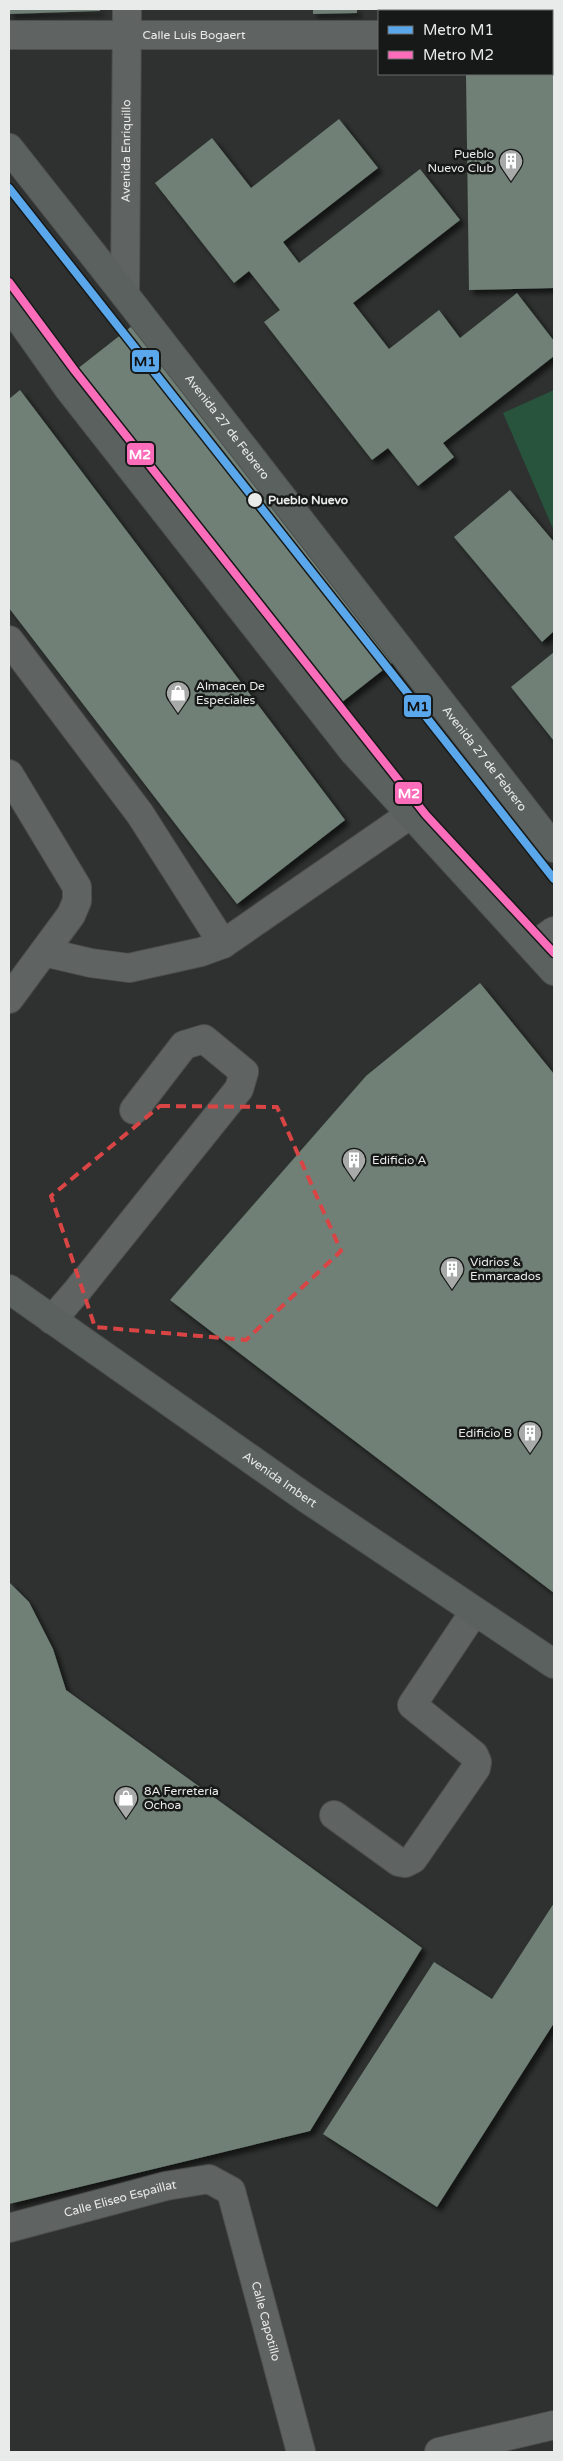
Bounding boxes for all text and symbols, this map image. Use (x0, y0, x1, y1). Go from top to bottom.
legend (378, 10, 553, 75)
text: Metro M1 (423, 21, 494, 39)
street label: Calle Luis Bogaert (142, 28, 246, 42)
text: Metro M2 (423, 46, 494, 64)
street label: Avenida Enriquillo (119, 99, 133, 203)
place label: Pueblo Nuevo Club (428, 147, 494, 175)
building icon: Pueblo Nuevo Club (498, 148, 524, 182)
line badge: M1 (131, 349, 160, 373)
text: M1 (134, 353, 156, 370)
street label: Avenida 27 de Febrero (182, 371, 272, 482)
line badge: M2 (126, 442, 155, 466)
text: M2 (129, 446, 151, 463)
marker: Pueblo Nuevo (246, 491, 264, 509)
place label: Pueblo Nuevo (268, 493, 348, 507)
place label: Almacen De Especiales (196, 679, 265, 707)
shop icon: Almacen De Especiales (165, 680, 191, 714)
line badge: M1 (403, 694, 432, 718)
text: M1 (407, 698, 429, 715)
street label: Avenida 27 de Febrero (440, 703, 530, 814)
line badge: M2 (394, 781, 423, 805)
text: M2 (398, 785, 420, 802)
building icon: Edificio A (341, 1147, 367, 1181)
place label: Edificio A (372, 1153, 426, 1167)
place label: Vidrios & Enmarcados (470, 1255, 541, 1283)
building icon: Vidrios & Enmarcados (439, 1256, 465, 1290)
building icon: Edificio B (517, 1420, 543, 1454)
place label: Edificio B (458, 1426, 512, 1440)
street label: Avenida Imbert (240, 1449, 320, 1510)
place label: 8A Ferretería Ochoa (144, 1784, 219, 1812)
shop icon: 8A Ferretería Ochoa (113, 1785, 139, 1819)
street label: Calle Eliseo Espaillat (62, 2177, 178, 2220)
street label: Calle Capotillo (249, 2280, 283, 2363)

